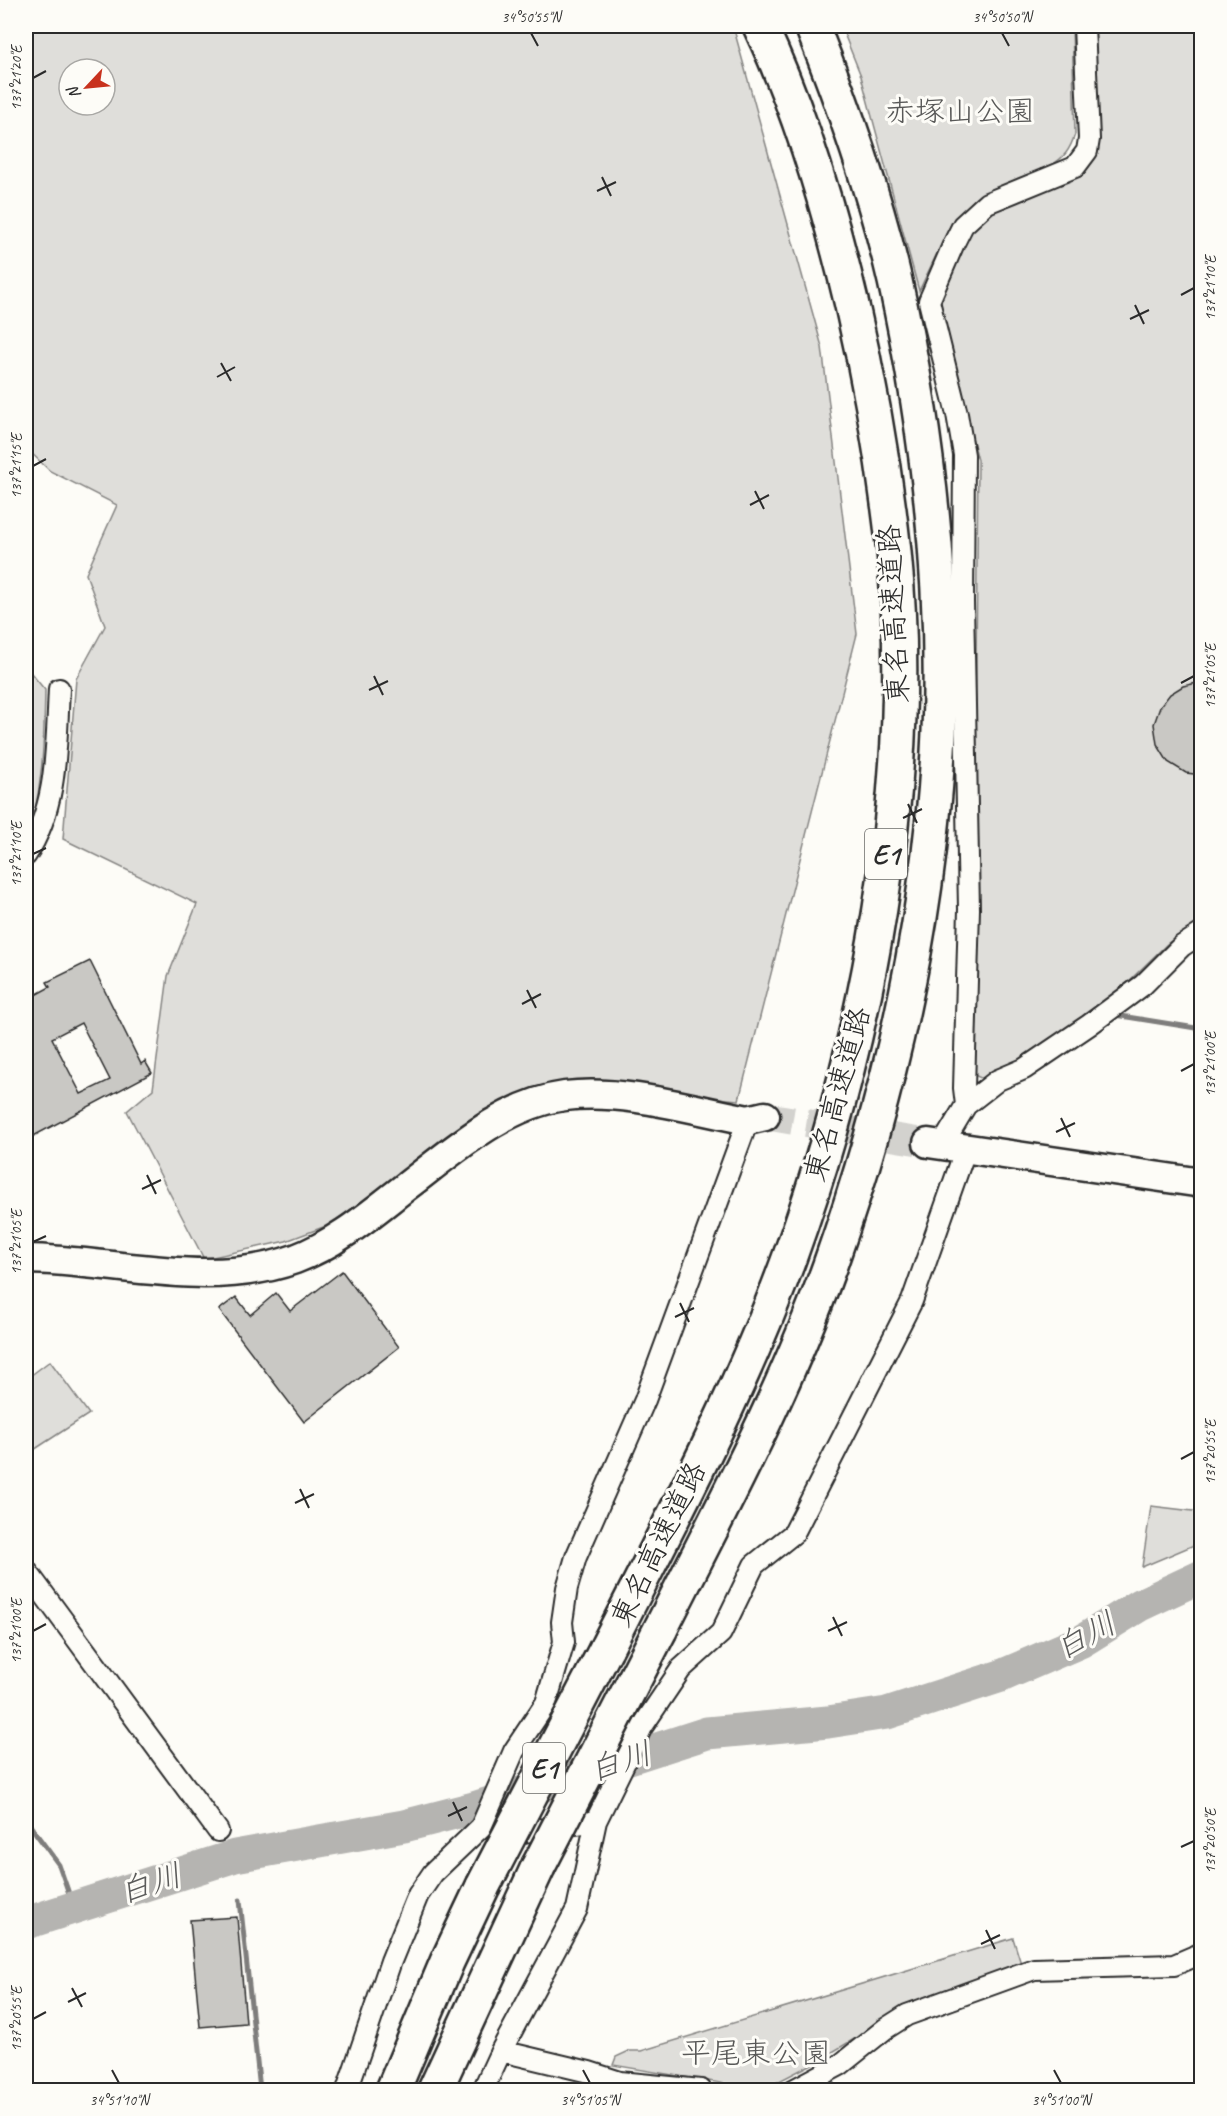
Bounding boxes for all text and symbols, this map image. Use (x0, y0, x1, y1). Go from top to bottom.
text: 34°50'55"N (501, 8, 564, 27)
text: 34°50'50"N (972, 8, 1035, 27)
text: 137°21'20"E (7, 44, 26, 110)
north arrow (57, 57, 117, 117)
text: N (62, 82, 86, 102)
park label: 赤塚山公園 (885, 92, 1035, 130)
text: 137°21'10"E (1201, 254, 1220, 320)
text: 137°21'15"E (7, 432, 26, 498)
street label: 東名高速道路 (869, 523, 917, 705)
text: 137°21'05"E (1201, 642, 1220, 708)
text: 137°21'10"E (7, 820, 26, 886)
road number: E1 (865, 829, 907, 879)
street label: 東名高速道路 (795, 1002, 879, 1186)
text: 137°21'00"E (1201, 1030, 1220, 1096)
text: 137°21'05"E (7, 1208, 26, 1274)
text: 137°20'55"E (1201, 1418, 1220, 1484)
street label: 東名高速道路 (601, 1455, 715, 1633)
text: 137°21'00"E (7, 1597, 26, 1663)
water label: 白川 (1047, 1602, 1123, 1669)
water label: 白川 (583, 1732, 657, 1791)
road number: E1 (523, 1743, 565, 1793)
text: 137°20'50"E (1201, 1807, 1220, 1873)
water label: 白川 (113, 1854, 187, 1913)
text: 137°20'55"E (7, 1985, 26, 2051)
park label: 平尾東公園 (681, 2034, 831, 2072)
text: 34°51'10"N (89, 2091, 152, 2110)
text: 34°51'05"N (560, 2091, 623, 2110)
text: 34°51'00"N (1031, 2091, 1094, 2110)

